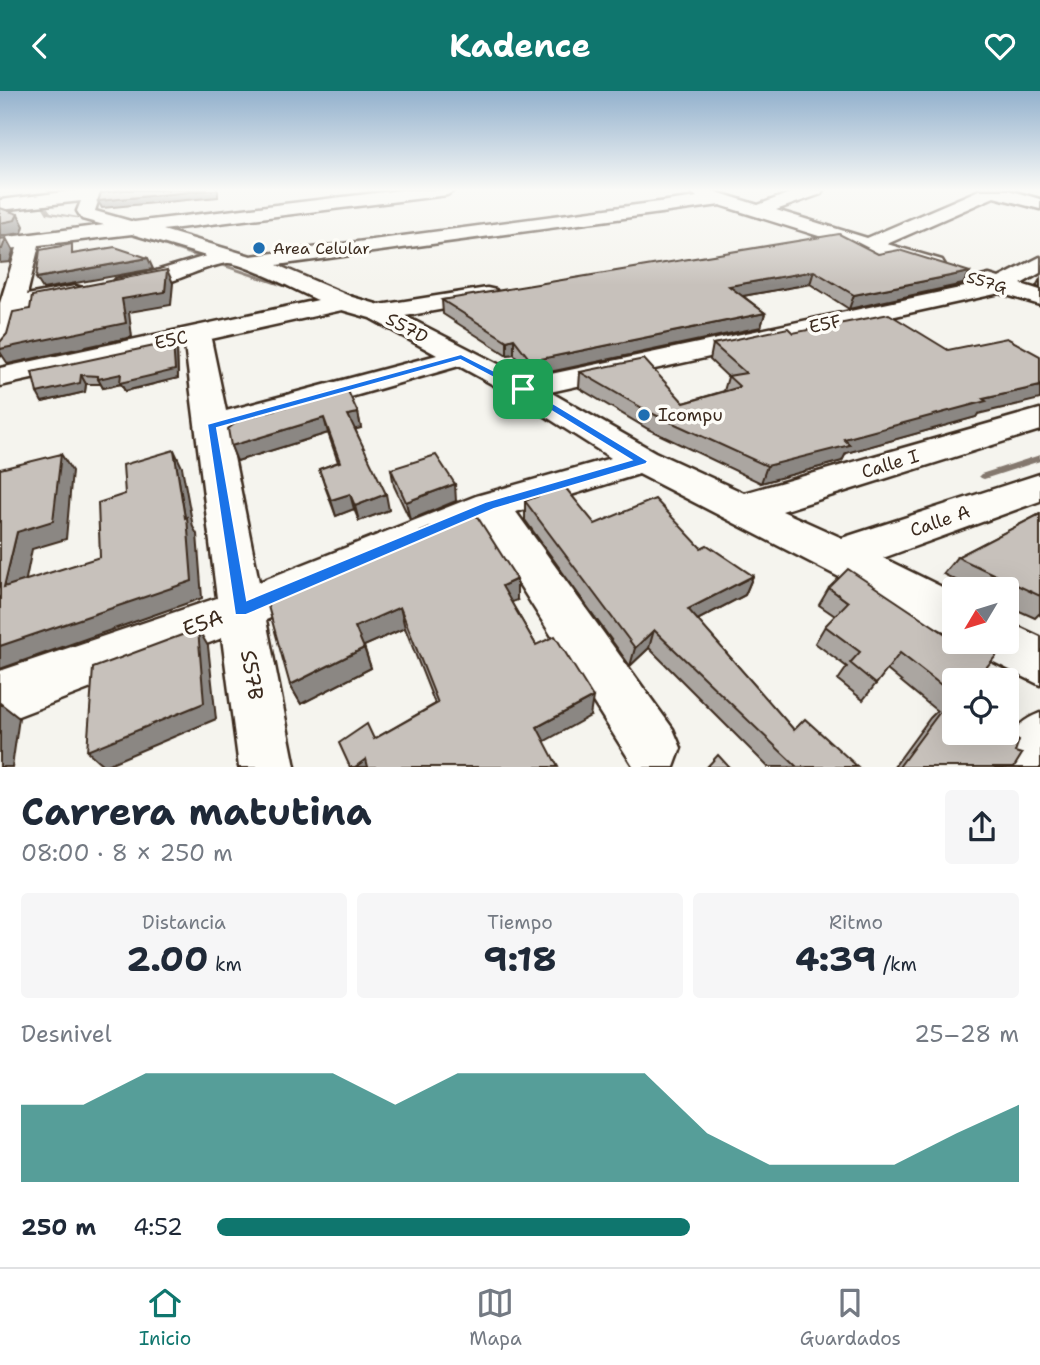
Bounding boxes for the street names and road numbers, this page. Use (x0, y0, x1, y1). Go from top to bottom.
street label: S57G (964, 266, 1010, 299)
street label: S57D (382, 307, 432, 349)
street label: E5F (807, 309, 843, 339)
street label: E5C (152, 325, 190, 355)
street label: Calle I (858, 444, 922, 484)
street label: Calle A (907, 500, 973, 542)
street label: E5A (179, 603, 227, 643)
street label: S57B (234, 648, 270, 702)

